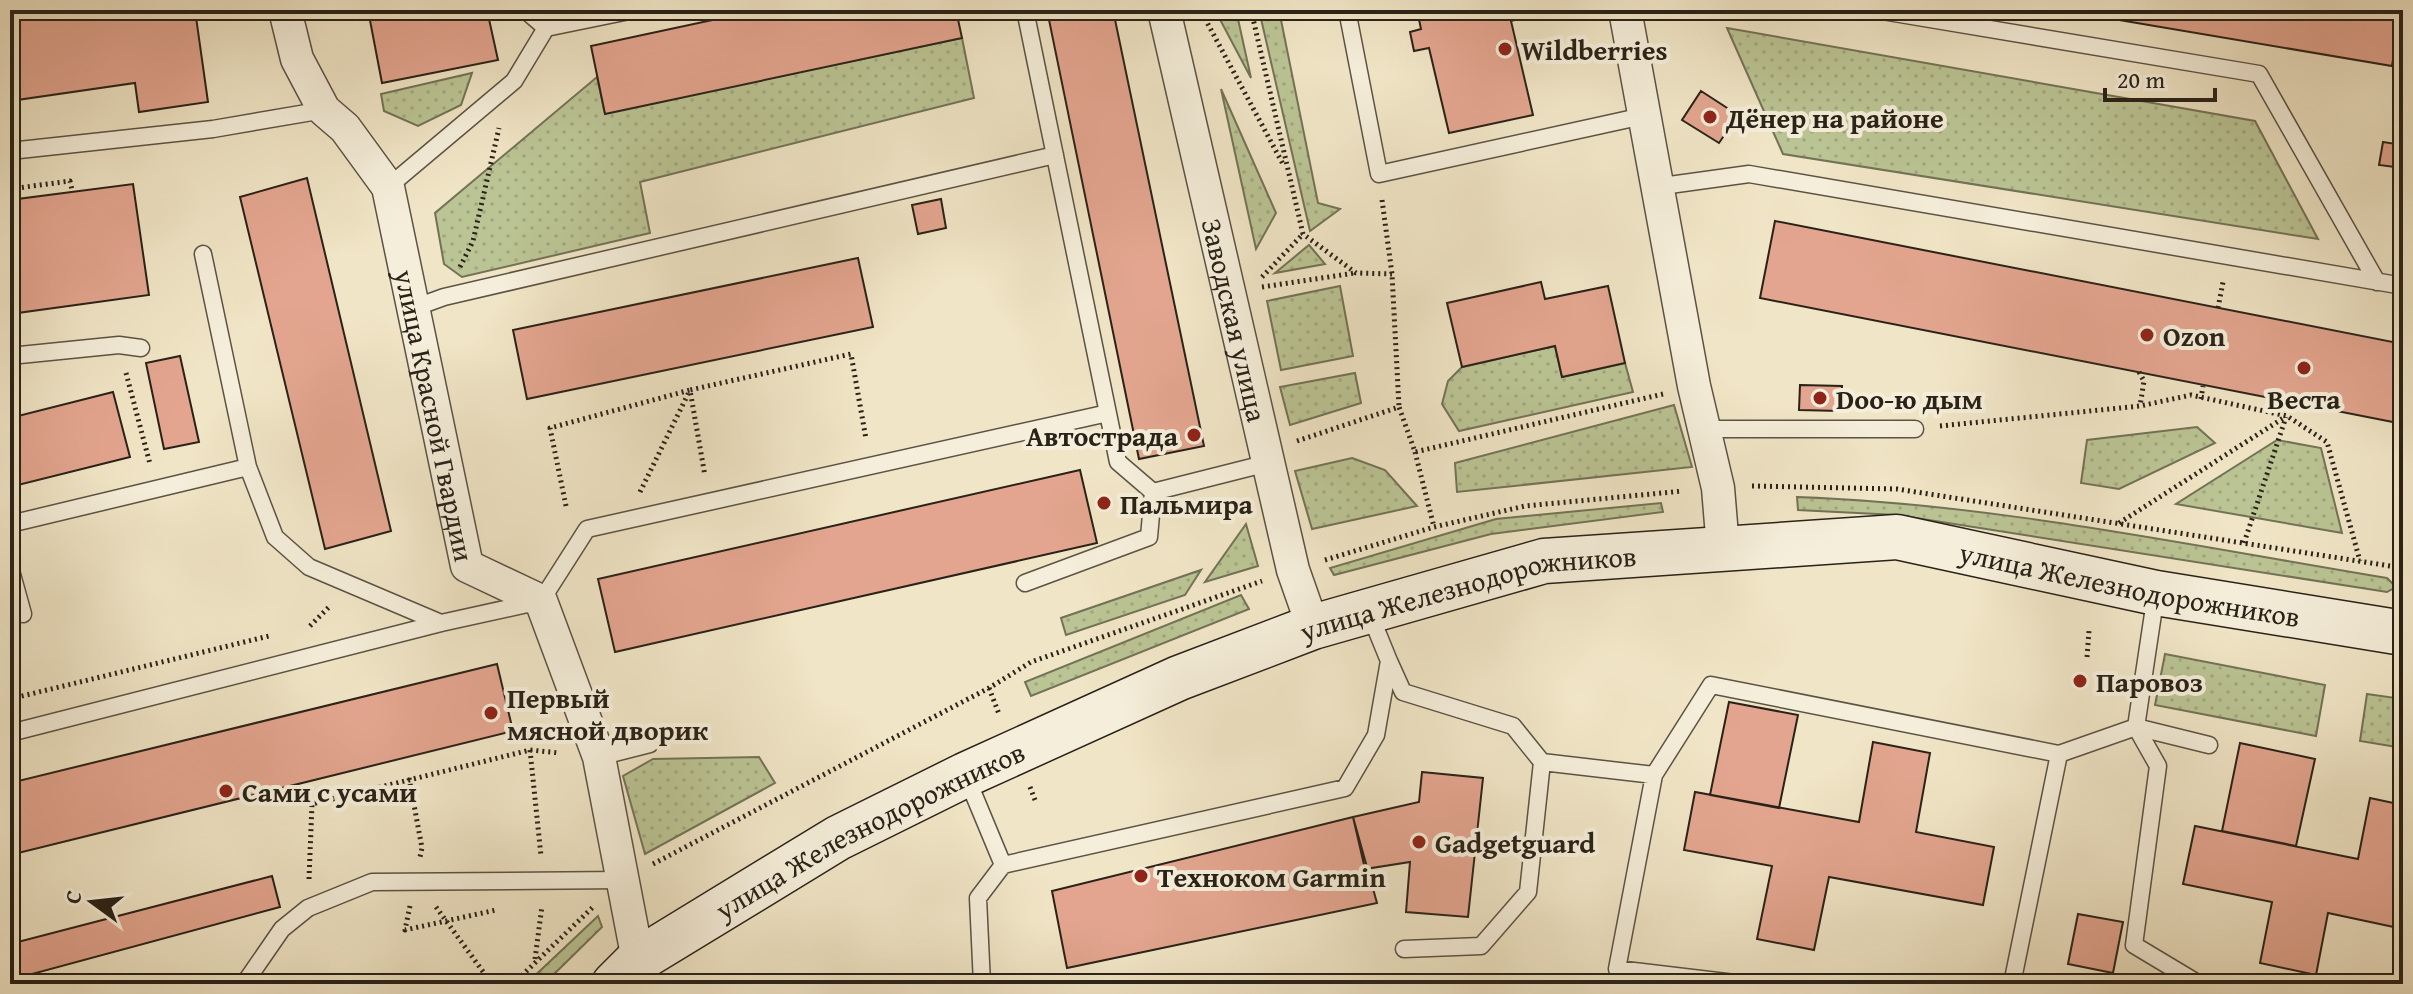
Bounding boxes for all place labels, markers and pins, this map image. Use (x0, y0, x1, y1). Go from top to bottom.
place label: Wildberries (1521, 29, 1668, 70)
marker: Wildberries (1496, 40, 1514, 58)
place label: Дёнер на районе (1725, 97, 1944, 138)
marker: Дёнер на районе (1701, 108, 1719, 126)
place label: Ozon (2163, 315, 2226, 356)
marker: Ozon (2138, 326, 2156, 344)
marker: Веста (2295, 359, 2313, 377)
place label: Doo-ю дым (1836, 378, 1983, 419)
place label: Веста (2267, 378, 2341, 419)
marker: Doo-ю дым (1811, 389, 1829, 407)
place label: Автострада (1026, 415, 1179, 456)
marker: Автострада (1185, 426, 1203, 444)
place label: Пальмира (1120, 483, 1254, 524)
marker: Пальмира (1095, 494, 1113, 512)
place label: Паровоз (2096, 661, 2203, 702)
marker: Паровоз (2071, 672, 2089, 690)
place label: Первый мясной дворик (507, 677, 709, 750)
marker: Первый мясной дворик (482, 704, 500, 722)
place label: Сами с усами (242, 771, 417, 812)
marker: Сами с усами (217, 782, 235, 800)
place label: Gadgetguard (1435, 822, 1596, 863)
marker: Gadgetguard (1410, 833, 1428, 851)
place label: Техноком Garmin (1157, 856, 1386, 897)
marker: Техноком Garmin (1132, 867, 1150, 885)

